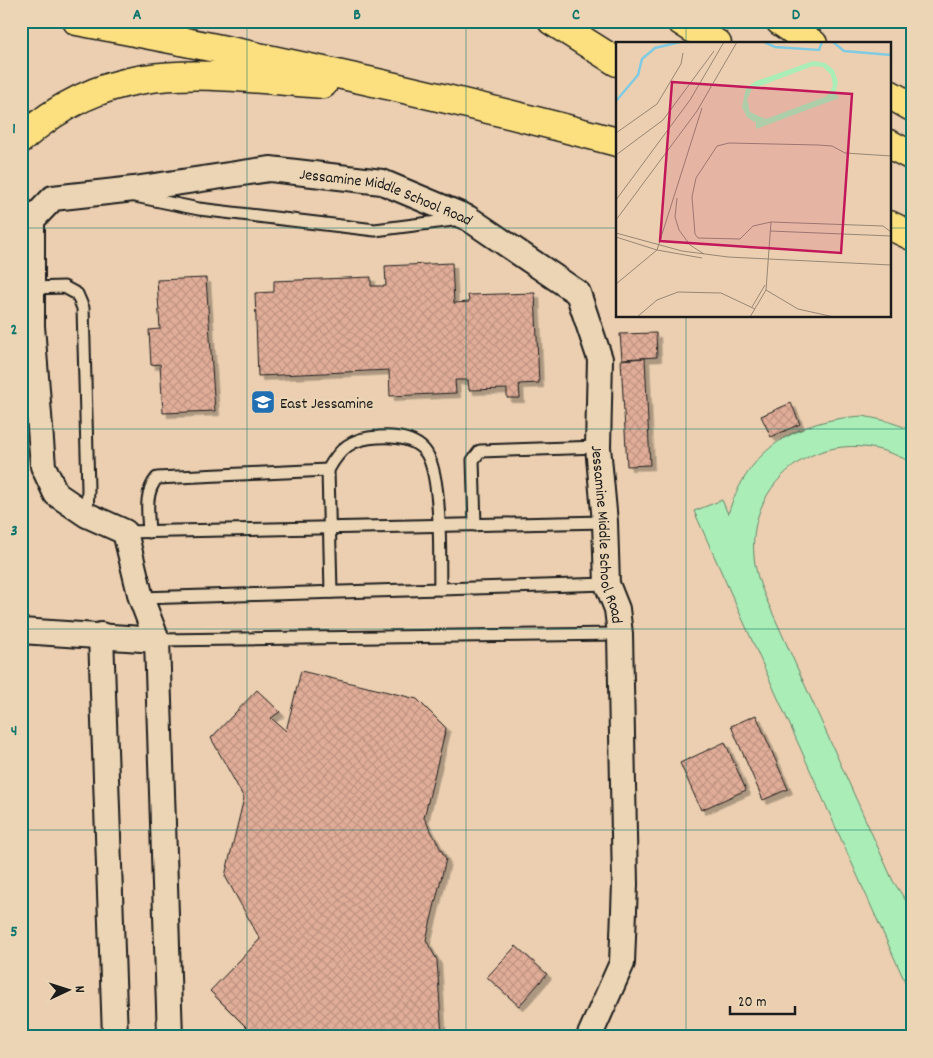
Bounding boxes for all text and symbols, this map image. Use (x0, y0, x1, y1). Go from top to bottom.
text: A (133, 4, 142, 27)
text: B (353, 4, 361, 27)
text: C (572, 4, 580, 27)
text: D (792, 4, 801, 27)
inset map (616, 42, 890, 318)
text: 1 (12, 118, 16, 141)
street label: Jessamine Middle School Road (298, 164, 477, 232)
text: 2 (11, 319, 18, 342)
school or university icon: East Jessamine (250, 389, 276, 415)
place label: East Jessamine (280, 393, 373, 416)
street label: Jessamine Middle School Road (584, 444, 628, 625)
text: 3 (10, 520, 18, 543)
text: 4 (11, 720, 17, 743)
text: 5 (10, 921, 18, 944)
north arrow (42, 966, 92, 1016)
scale bar (730, 983, 796, 1015)
text: N (69, 985, 89, 993)
text: 20 m (738, 992, 766, 1014)

